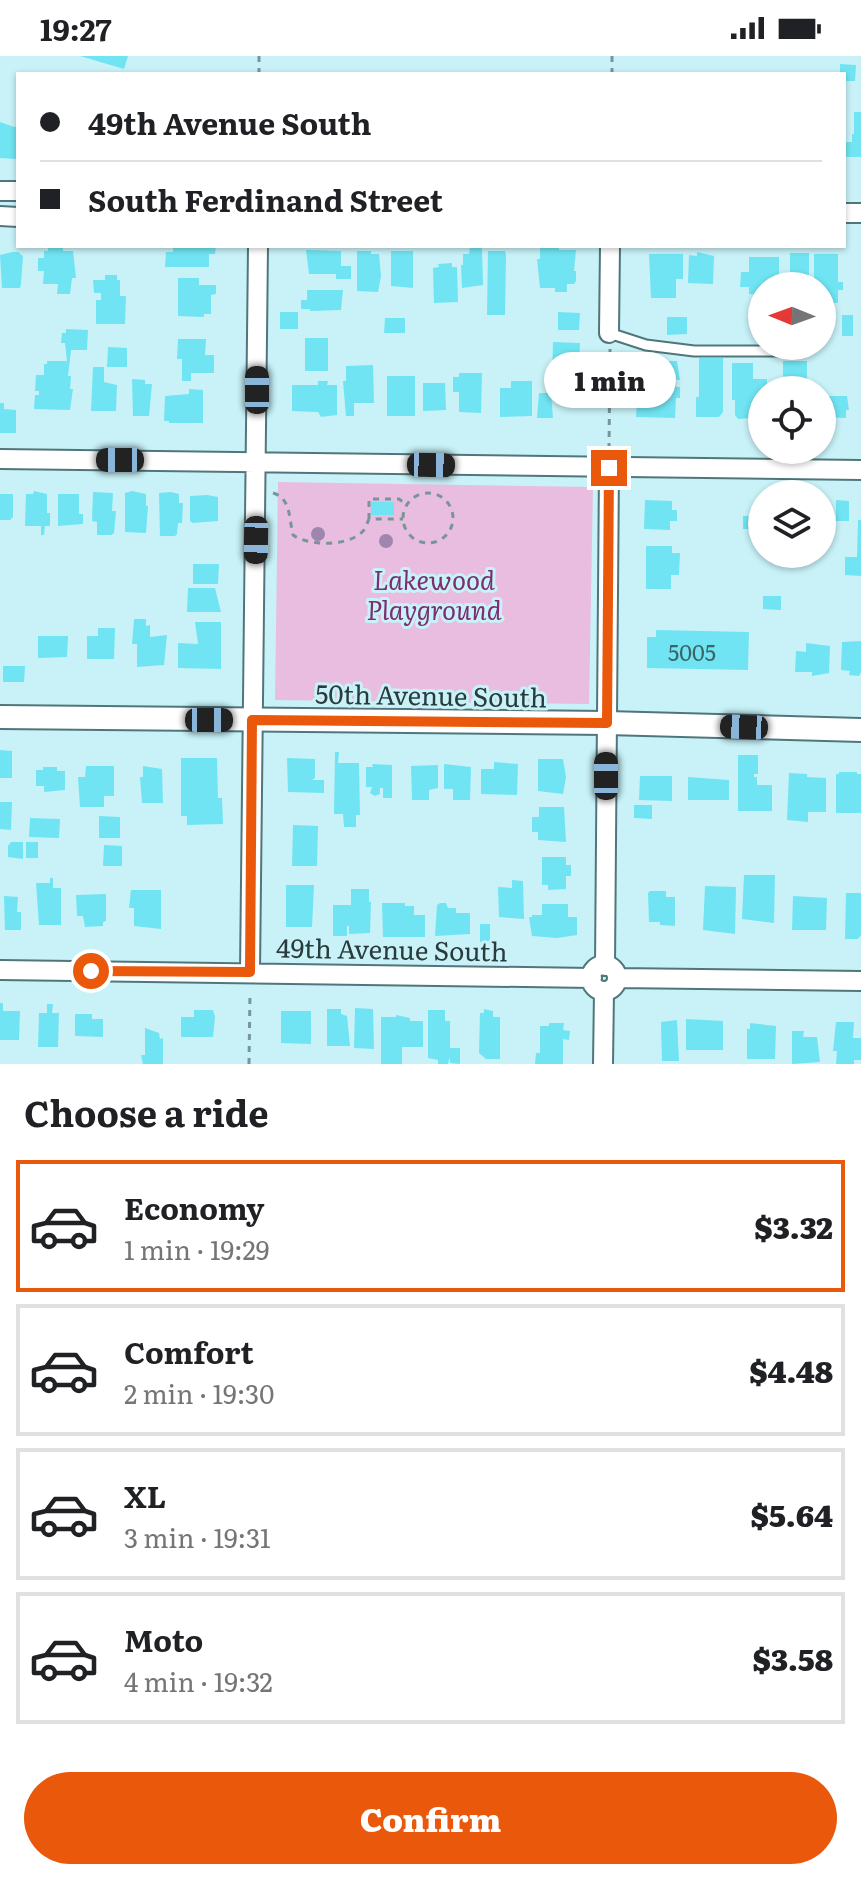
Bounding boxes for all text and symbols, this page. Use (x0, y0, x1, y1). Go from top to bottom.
text: 19:27 (40, 6, 111, 50)
text: 49th Avenue South (88, 100, 371, 144)
text: South Ferdinand Street (88, 177, 443, 221)
north arrow (748, 272, 836, 360)
map controls (748, 272, 836, 568)
callout: 1 min (543, 352, 675, 408)
text: 1 min (575, 360, 645, 399)
car (245, 366, 269, 414)
button: locate (748, 376, 836, 464)
car (96, 448, 144, 472)
route end (591, 450, 627, 486)
car (407, 453, 455, 477)
button: layers (748, 480, 836, 568)
car (244, 516, 268, 564)
park label: Lakewood Playground (366, 559, 502, 628)
house number: 5005 (668, 635, 716, 668)
street label: 50th Avenue South (315, 672, 547, 716)
car (185, 708, 233, 732)
car (720, 714, 768, 740)
car (594, 752, 618, 800)
street label: 49th Avenue South (276, 926, 508, 970)
route start (73, 953, 109, 989)
text: Choose a ride (24, 1085, 269, 1138)
text: Economy (124, 1185, 264, 1229)
icon: car (28, 1190, 100, 1262)
text: $3.32 (754, 1204, 833, 1248)
text: 1 min · 19:29 (124, 1229, 269, 1268)
text: Comfort (124, 1329, 254, 1373)
icon: car (28, 1334, 100, 1406)
text: $4.48 (749, 1348, 833, 1392)
text: 2 min · 19:30 (124, 1373, 274, 1412)
text: XL (124, 1473, 166, 1517)
icon: car (28, 1478, 100, 1550)
text: $5.64 (750, 1492, 833, 1536)
text: 3 min · 19:31 (124, 1517, 271, 1556)
text: Moto (124, 1617, 203, 1661)
icon: car (28, 1622, 100, 1694)
text: $3.58 (752, 1636, 833, 1680)
text: 4 min · 19:32 (124, 1661, 273, 1700)
button: Confirm (24, 1772, 837, 1864)

